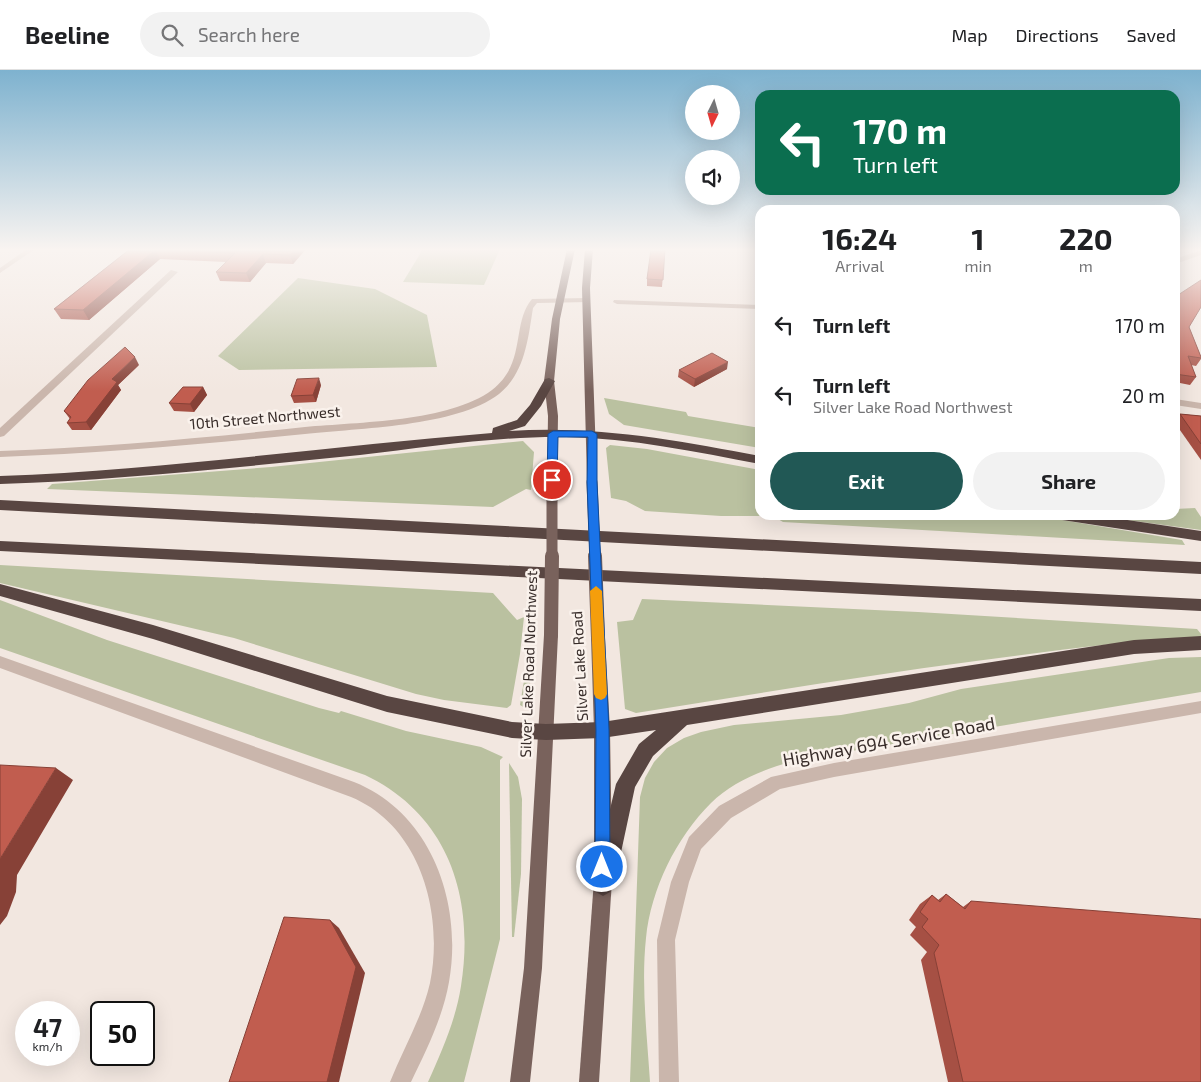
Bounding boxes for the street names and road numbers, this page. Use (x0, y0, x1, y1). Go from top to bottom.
street label: 10th Street Northwest (189, 401, 341, 433)
street label: Silver Lake Road Northwest (516, 570, 540, 758)
street label: Silver Lake Road (567, 610, 591, 722)
street label: Highway 694 Service Road (781, 711, 997, 771)

